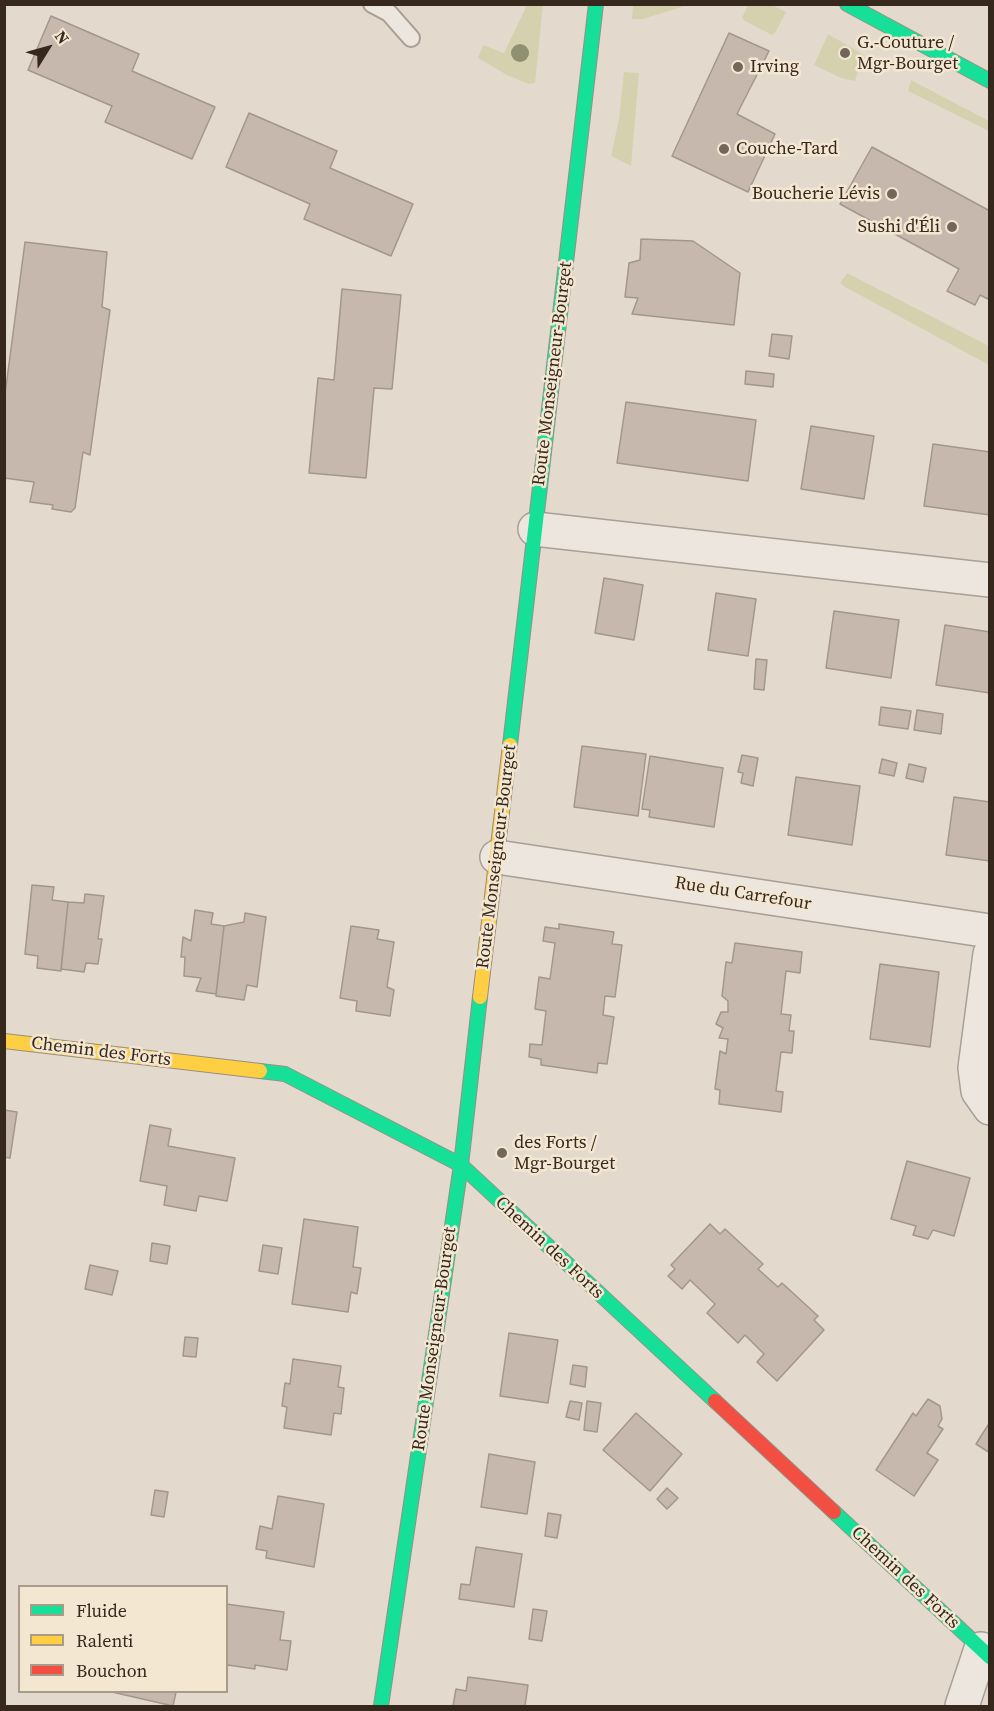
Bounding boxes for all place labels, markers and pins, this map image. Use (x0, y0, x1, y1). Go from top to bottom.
place label: G.-Couture / Mgr-Bourget (857, 32, 958, 74)
marker: G.-Couture / Mgr-Bourget (838, 46, 852, 60)
place label: Irving (750, 56, 799, 78)
marker: Irving (731, 60, 745, 74)
place label: Couche-Tard (736, 138, 838, 160)
marker: Couche-Tard (717, 142, 731, 156)
place label: Boucherie Lévis (752, 183, 880, 205)
marker: Boucherie Lévis (885, 187, 899, 201)
place label: Sushi d'Éli (858, 216, 940, 238)
marker: Sushi d'Éli (945, 220, 959, 234)
place label: des Forts / Mgr-Bourget (514, 1132, 615, 1174)
marker: des Forts / Mgr-Bourget (495, 1146, 509, 1160)

